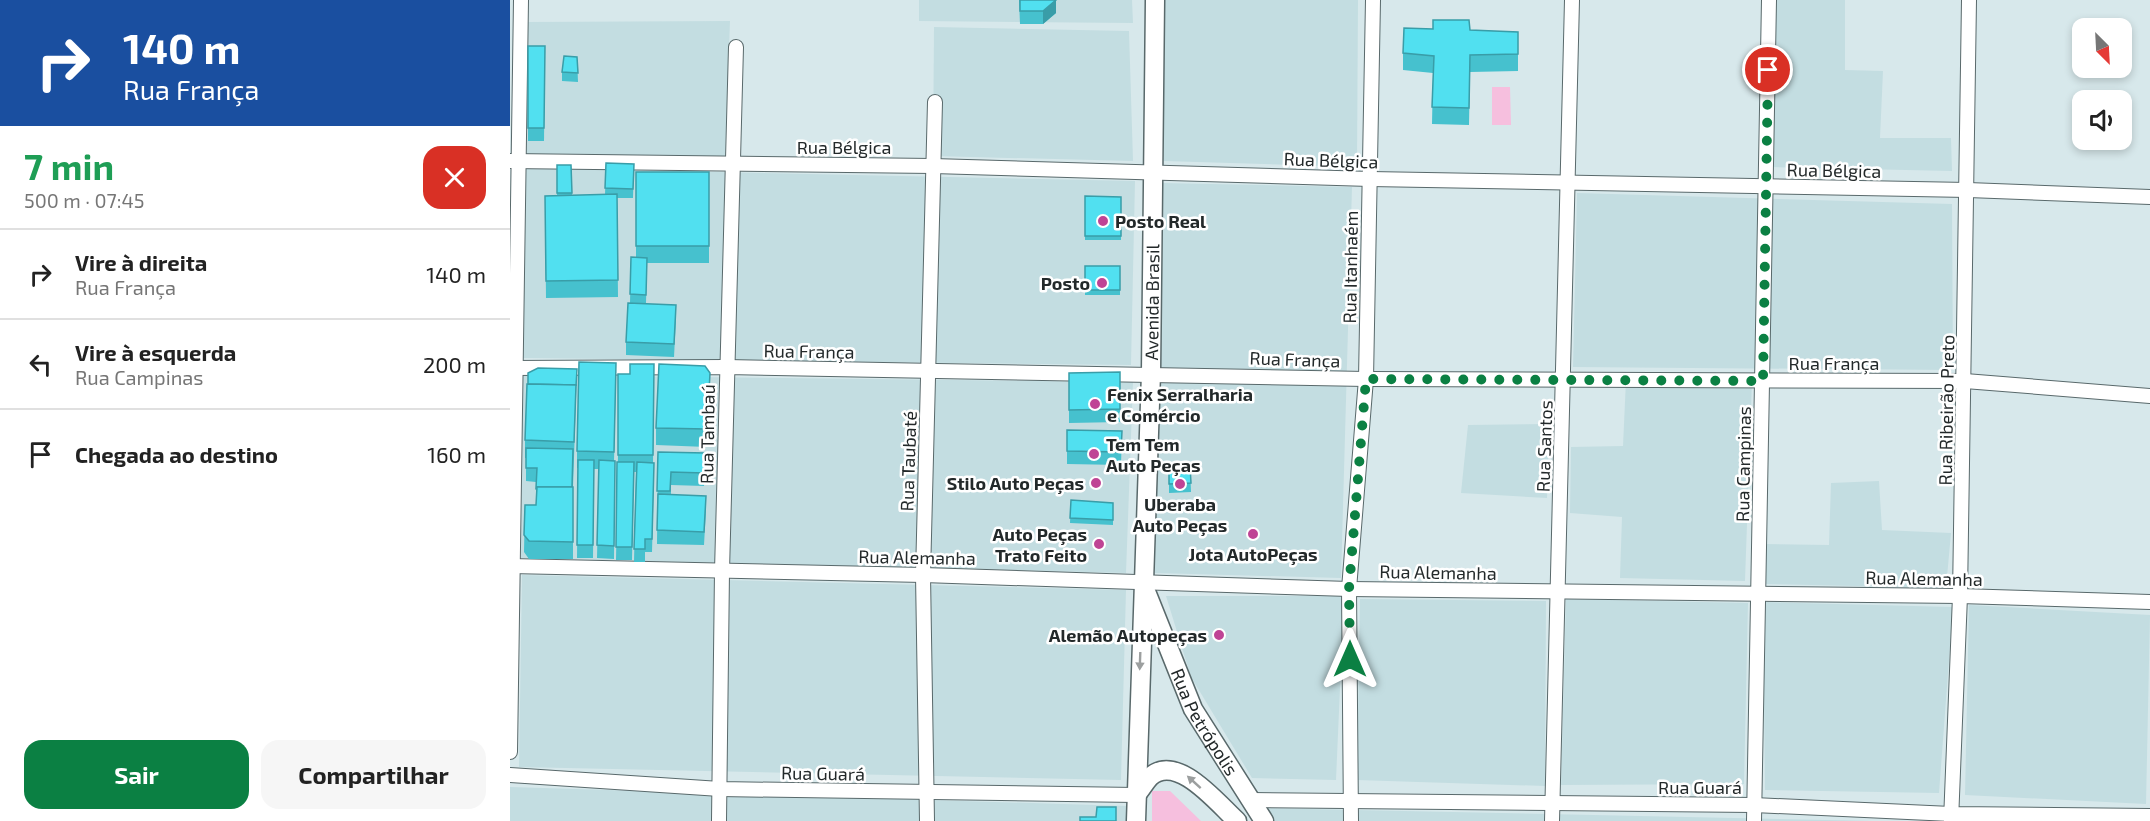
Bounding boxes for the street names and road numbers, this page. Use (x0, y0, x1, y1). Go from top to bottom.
street label: Rua Bélgica (797, 136, 891, 158)
street label: Rua Bélgica (1283, 147, 1379, 173)
street label: Rua Bélgica (1786, 158, 1882, 182)
street label: Rua Itanhaém (1338, 210, 1362, 324)
street label: Avenida Brasil (1140, 243, 1163, 361)
street label: Rua Ribeirão Preto (1934, 334, 1958, 486)
street label: Rua França (763, 339, 855, 364)
street label: Rua França (1249, 346, 1341, 373)
street label: Rua França (1789, 352, 1879, 375)
street label: Rua Tambaú (695, 384, 719, 484)
street label: Rua Santos (1531, 400, 1557, 492)
street label: Rua Campinas (1731, 406, 1755, 522)
street label: Rua Taubaté (895, 410, 921, 512)
street label: Rua Alemanha (858, 545, 976, 569)
street label: Rua Alemanha (1379, 560, 1497, 584)
street label: Rua Alemanha (1865, 566, 1983, 590)
street label: Rua Petrópolis (1167, 665, 1243, 779)
street label: Rua Guará (781, 761, 865, 785)
street label: Rua Guará (1658, 776, 1742, 798)

